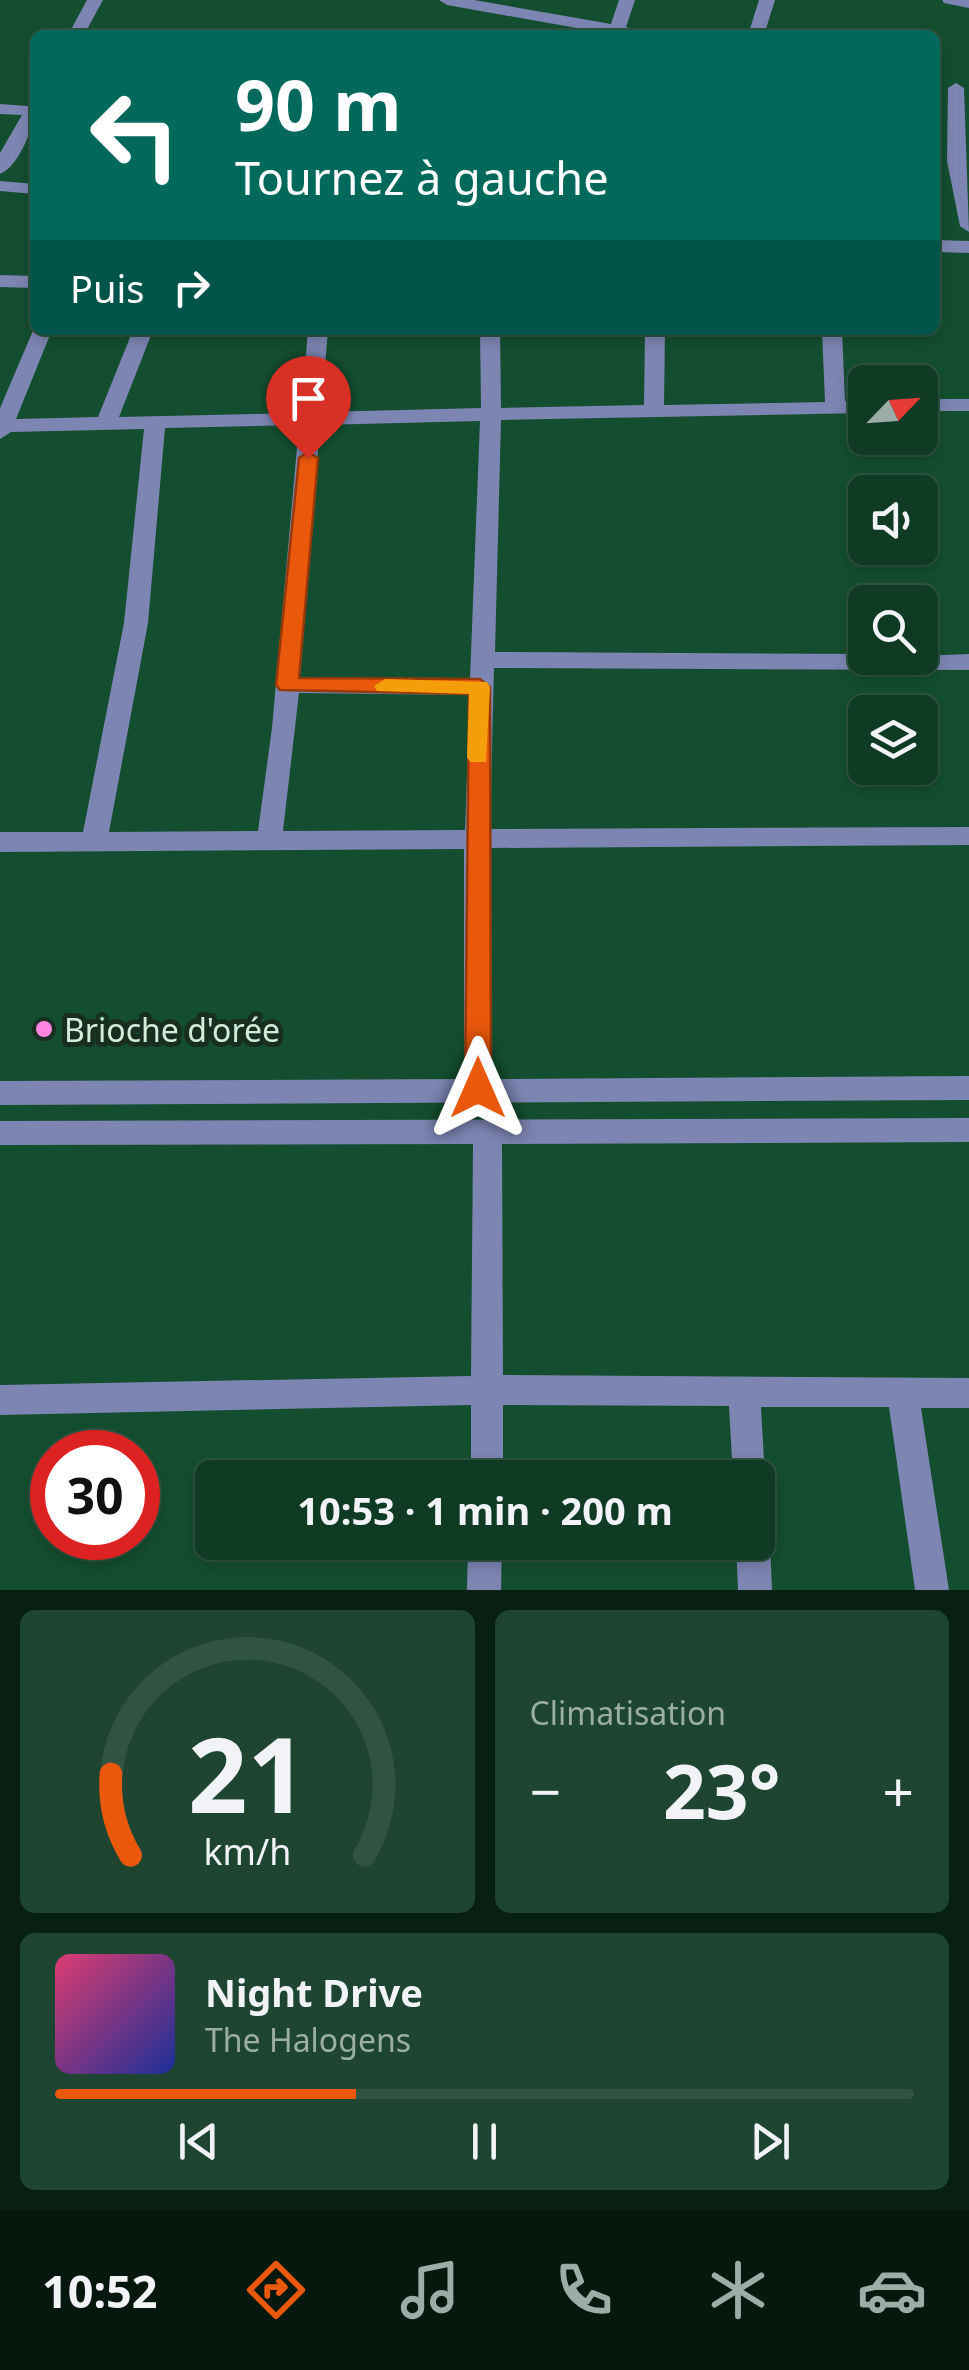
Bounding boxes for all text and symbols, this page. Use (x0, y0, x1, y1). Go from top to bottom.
text: 90 m (235, 56, 402, 152)
icon: left (70, 70, 200, 200)
text: Tournez à gauche (235, 147, 609, 208)
icon: right (164, 260, 219, 315)
text: Puis (70, 262, 144, 314)
pin (266, 356, 351, 459)
north arrow (848, 365, 938, 455)
map controls (848, 365, 938, 785)
icon: arrive (281, 371, 336, 426)
button: sound (848, 475, 938, 565)
button: search (848, 585, 938, 675)
button: layers (848, 695, 938, 785)
place label: Brioche d'orée (64, 1008, 280, 1051)
marker: Brioche d'orée (33, 1018, 55, 1040)
position arrow (426, 1036, 530, 1140)
speed limit sign: 30 (30, 1430, 160, 1560)
text: 10:53 · 1 min · 200 m (297, 1484, 673, 1536)
text: Climatisation (530, 1691, 726, 1734)
text: 21 (188, 1702, 307, 1843)
text: 23° (663, 1739, 781, 1841)
text: − (530, 1753, 561, 1828)
text: + (883, 1753, 914, 1828)
text: km/h (203, 1827, 291, 1875)
text: Night Drive (205, 1966, 423, 2018)
text: The Halogens (205, 2018, 411, 2061)
icon: previous (171, 2114, 226, 2169)
icon: pause (457, 2114, 512, 2169)
icon: next (743, 2114, 798, 2169)
icon: directions (241, 2255, 311, 2325)
icon: music (395, 2255, 465, 2325)
icon: phone (549, 2255, 619, 2325)
icon: climate (703, 2255, 773, 2325)
icon: car (857, 2255, 927, 2325)
text: 10:52 (42, 2260, 158, 2321)

